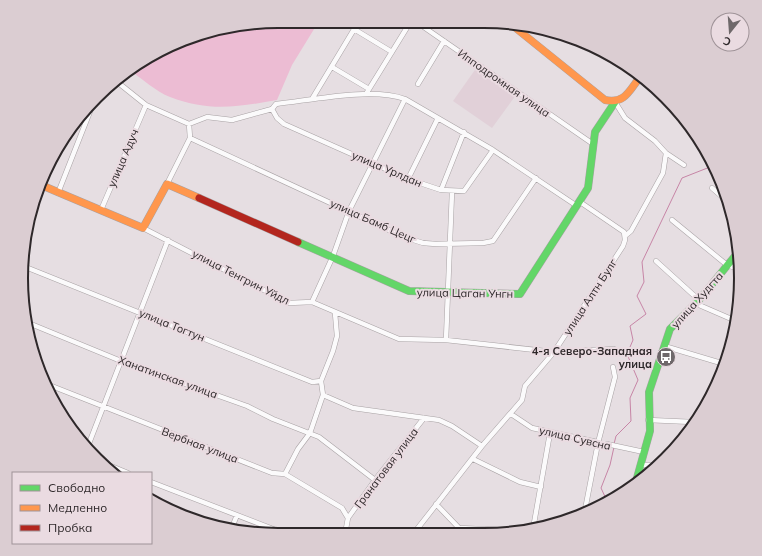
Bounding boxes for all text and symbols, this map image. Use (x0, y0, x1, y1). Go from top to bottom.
north arrow (710, 12, 750, 52)
text: С (721, 34, 733, 49)
street label: Ипподромная улица (455, 46, 553, 120)
street label: улица Адуч (104, 127, 142, 189)
street label: улица Урлдан (350, 148, 424, 190)
street label: улица Бамб Цецг (328, 196, 418, 246)
street label: улица Тенгрин Уйдл (190, 246, 292, 308)
street label: улица Алтн Булг (560, 256, 620, 338)
street label: улица Худгта (668, 269, 726, 331)
street label: улица Цаган Унгн (417, 285, 513, 301)
street label: улица Тогтун (137, 305, 207, 345)
place label: 4-я Северо-Западная улица (532, 344, 652, 371)
bus stop icon: 4-я Северо-Западная улица (655, 346, 677, 368)
street label: Ханатинская улица (117, 353, 219, 401)
street label: улица Сувсна (538, 423, 612, 453)
street label: Вербная улица (160, 424, 240, 466)
street label: Гранатовая улица (351, 425, 421, 511)
legend (12, 472, 152, 544)
text: Свободно (48, 480, 105, 495)
text: Медленно (48, 500, 107, 515)
text: Пробка (48, 520, 92, 535)

